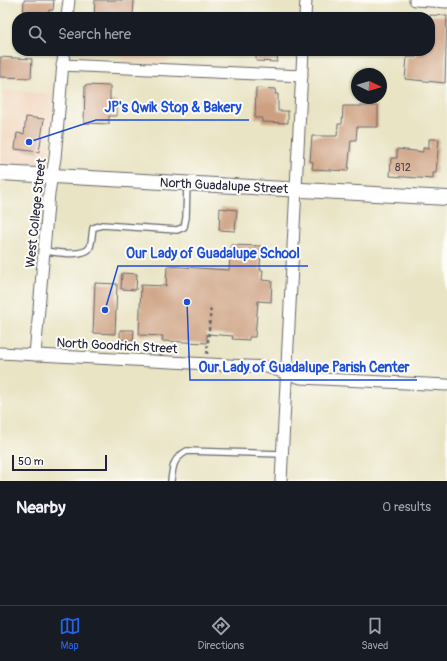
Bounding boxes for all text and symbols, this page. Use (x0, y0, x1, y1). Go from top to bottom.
search box (12, 12, 435, 56)
icon: search (26, 23, 48, 45)
text: Search here (58, 25, 131, 44)
north arrow (351, 68, 387, 104)
callout: JP's Qwik Stop & Bakery (96, 94, 249, 120)
text: JP's Qwik Stop & Bakery (105, 99, 241, 116)
street label: West College Street (22, 157, 50, 269)
house number: 812 (395, 161, 411, 174)
street label: North Guadalupe Street (159, 175, 289, 197)
callout: Our Lady of Guadalupe School (118, 240, 308, 266)
text: Our Lady of Guadalupe School (126, 245, 300, 262)
street label: North Goodrich Street (56, 335, 179, 357)
callout: Our Lady of Guadalupe Parish Center (190, 354, 417, 380)
text: Our Lady of Guadalupe Parish Center (198, 359, 411, 376)
scale bar (12, 453, 107, 472)
text: 50 m (18, 455, 44, 468)
text: Nearby (16, 497, 65, 518)
text: 0 results (382, 499, 431, 515)
tab: Map (59, 615, 81, 652)
tab: Directions (198, 615, 244, 652)
tab: Saved (361, 615, 388, 652)

